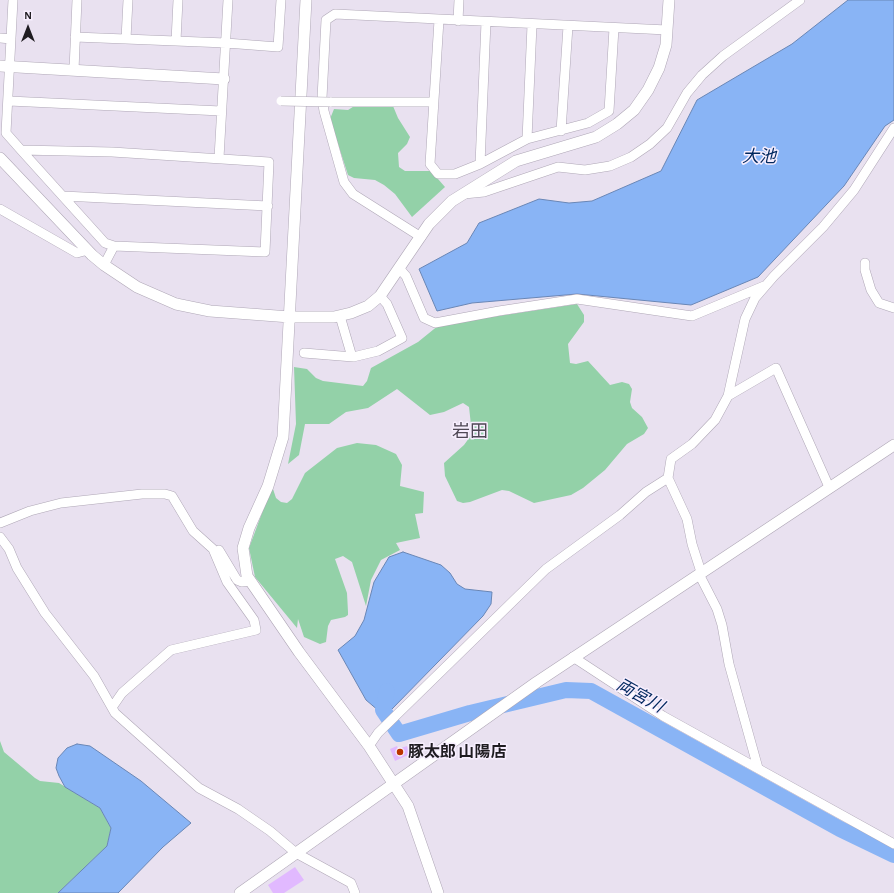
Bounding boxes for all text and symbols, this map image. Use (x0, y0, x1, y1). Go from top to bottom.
north arrow (8, 8, 48, 48)
text: N (24, 10, 32, 21)
water label: 大池 (742, 147, 776, 167)
district label: 岩田 (452, 421, 488, 443)
water label: 両宮川 (613, 675, 667, 717)
place label: 豚太郎 山陽店 (408, 742, 506, 762)
marker: 豚太郎 山陽店 (395, 747, 405, 757)

